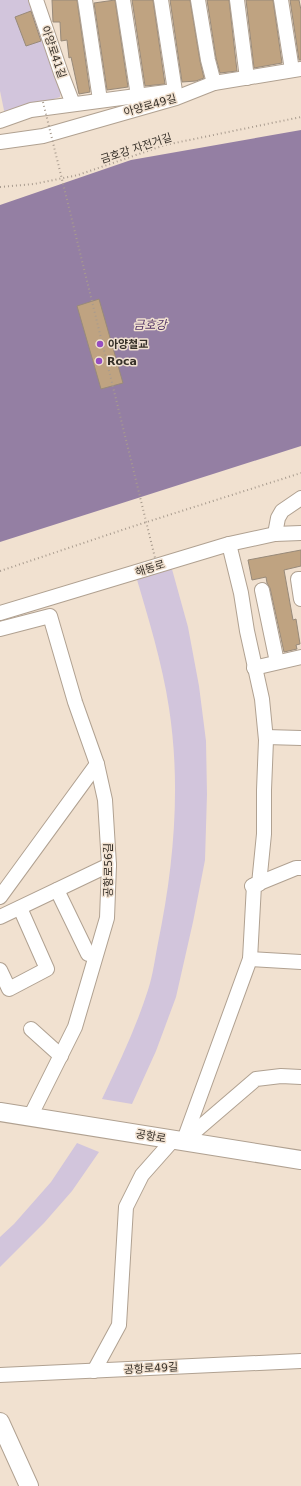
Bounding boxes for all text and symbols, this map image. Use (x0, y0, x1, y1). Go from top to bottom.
street label: 아양로41길 (39, 24, 69, 80)
street label: 아양로49길 (122, 92, 178, 119)
street label: 금호강 자전거길 (99, 131, 174, 166)
water label: 금호강 (133, 318, 169, 332)
place label: 아양철교 (108, 338, 148, 351)
marker: 아양철교 (95, 339, 105, 349)
place label: Roca (107, 355, 137, 368)
marker: Roca (94, 356, 104, 366)
street label: 해동로 (134, 558, 167, 579)
street label: 공항로56길 (102, 843, 115, 897)
street label: 공항로 (135, 1127, 167, 1146)
street label: 공항로49길 (123, 1361, 179, 1376)

